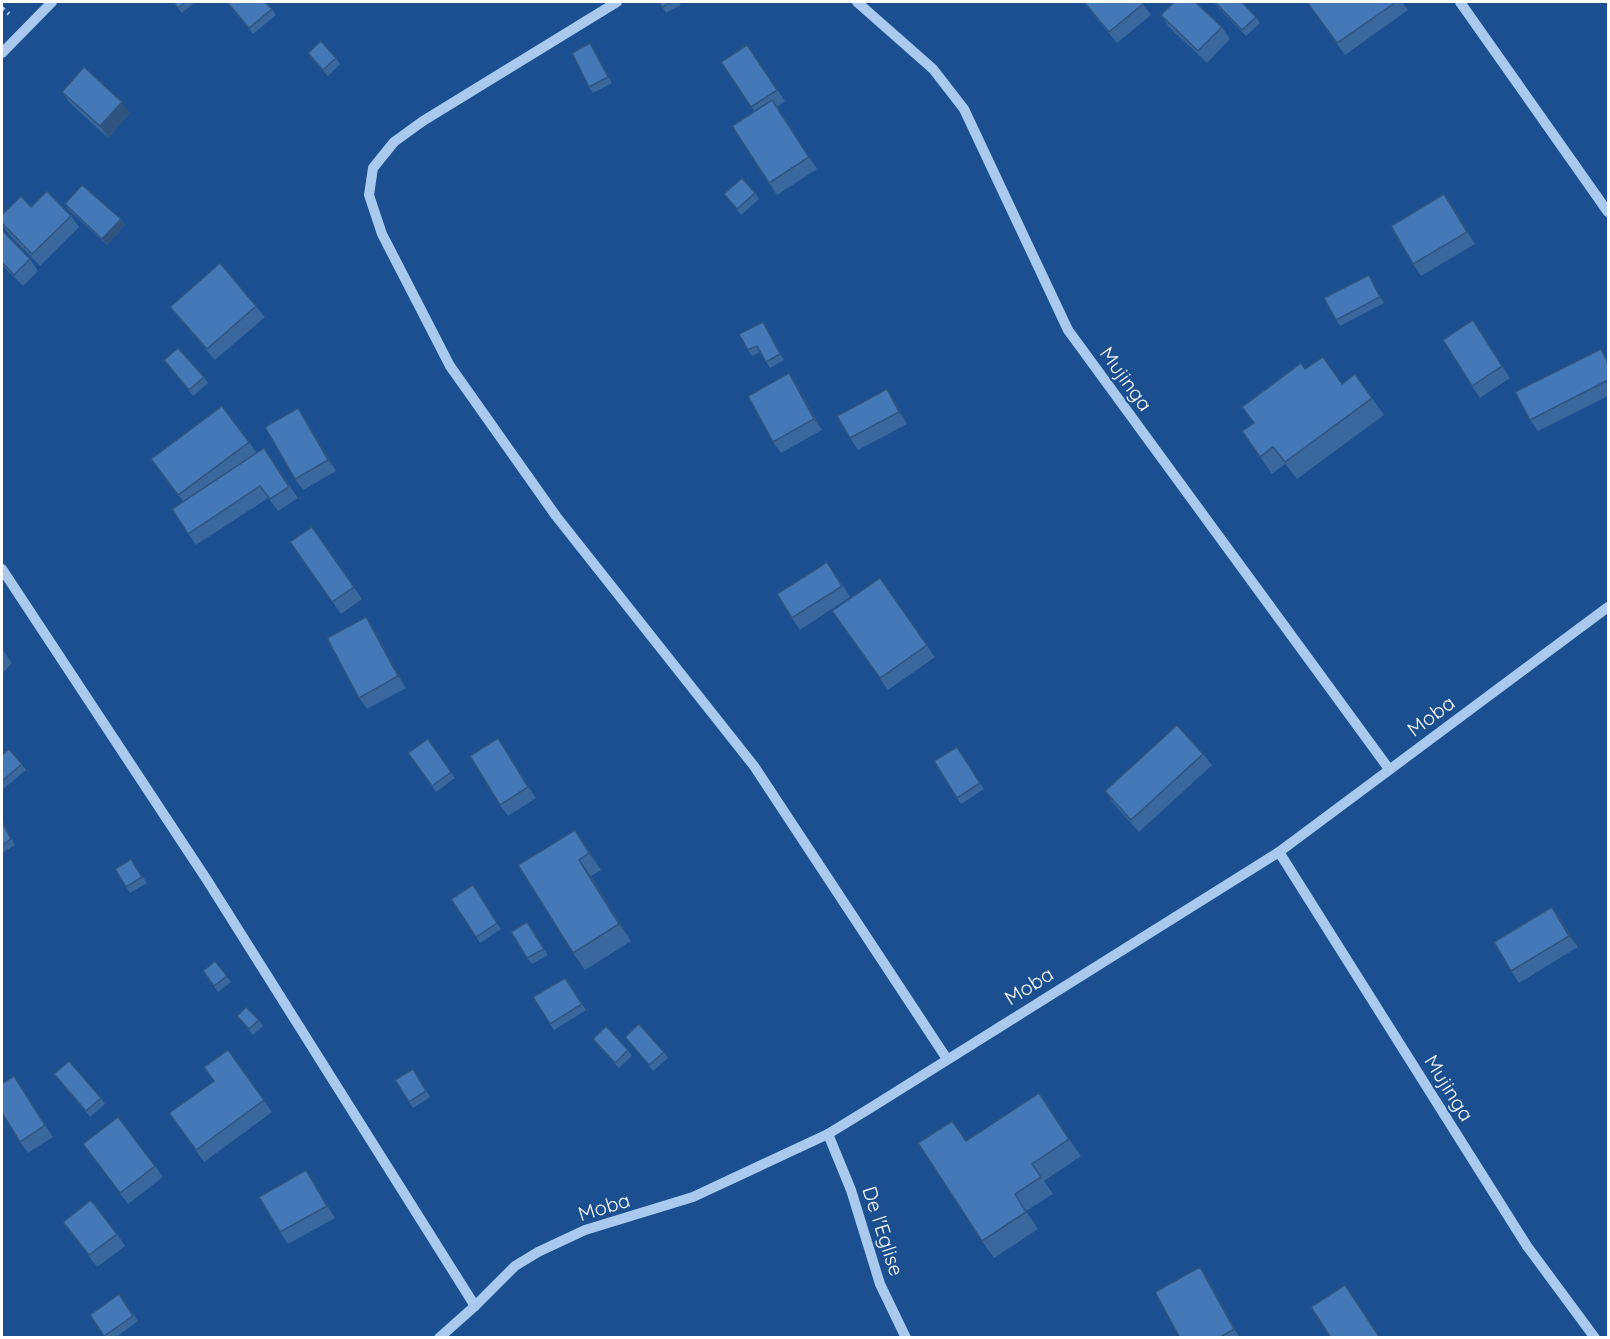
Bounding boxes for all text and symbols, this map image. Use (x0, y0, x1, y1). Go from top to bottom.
street label: Mujinga (1095, 342, 1158, 416)
street label: Moba (1402, 690, 1459, 741)
street label: Moba (1000, 961, 1058, 1010)
street label: Mujinga (1419, 1050, 1480, 1126)
street label: De l'Eglise (857, 1183, 910, 1279)
street label: Moba (575, 1187, 633, 1226)

